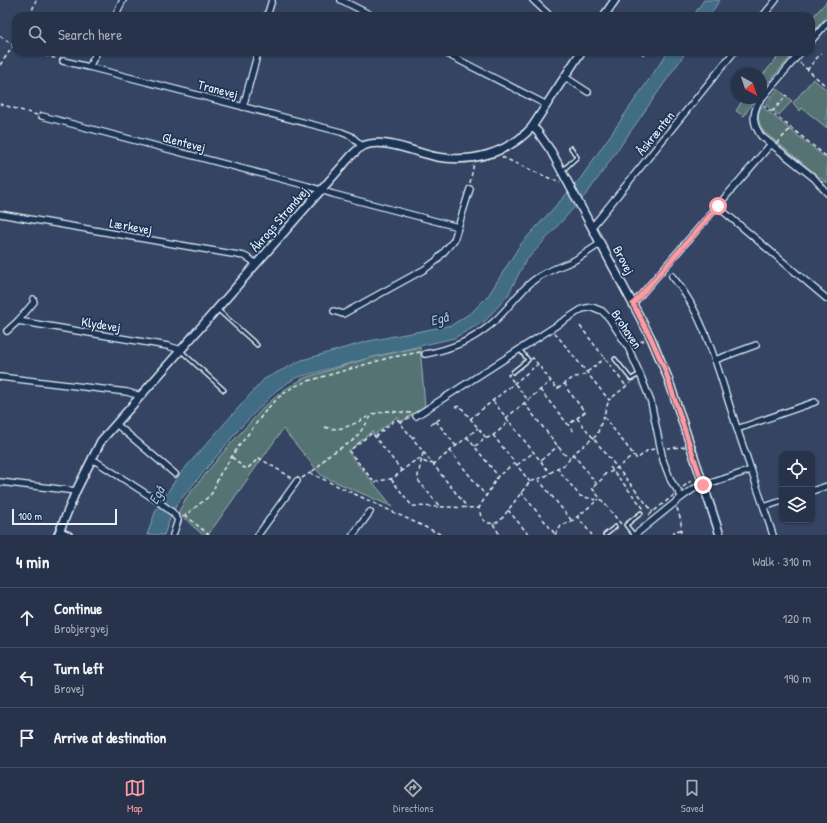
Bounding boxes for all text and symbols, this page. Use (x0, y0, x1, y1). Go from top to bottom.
search box (12, 12, 815, 56)
icon: search (26, 23, 48, 45)
text: Search here (58, 24, 122, 45)
north arrow (731, 68, 767, 104)
street label: Tranevej (196, 75, 240, 103)
street label: Åskrænten (632, 107, 678, 159)
street label: Glentevej (161, 128, 207, 156)
street label: Åkrogs Strandvej (246, 183, 312, 255)
route start (709, 197, 727, 215)
street label: Lærkevej (108, 213, 154, 239)
street label: Brovej (609, 242, 639, 278)
water label: Egå (428, 306, 452, 330)
street label: Brohaven (607, 306, 647, 352)
street label: Klydevej (80, 312, 122, 336)
map controls (779, 451, 815, 523)
button: locate (779, 451, 815, 487)
route end (694, 476, 712, 494)
water label: Egå (143, 481, 170, 508)
button: layers (779, 487, 815, 523)
scale bar (12, 507, 117, 526)
text: 100 m (18, 509, 42, 523)
text: 4 min (16, 550, 49, 573)
text: Walk · 310 m (752, 552, 811, 570)
text: Continue (54, 598, 102, 619)
icon: ahead (16, 607, 38, 629)
text: 120 m (783, 609, 811, 627)
text: Brobjergvej (54, 619, 109, 637)
text: Turn left (54, 658, 104, 679)
icon: left (16, 667, 38, 689)
text: 190 m (784, 669, 811, 687)
text: Brovej (54, 679, 84, 697)
icon: arrive (16, 727, 38, 749)
text: Arrive at destination (54, 727, 166, 748)
tab: Map (124, 777, 146, 815)
tab: Directions (393, 777, 434, 815)
tab: Saved (681, 777, 703, 815)

